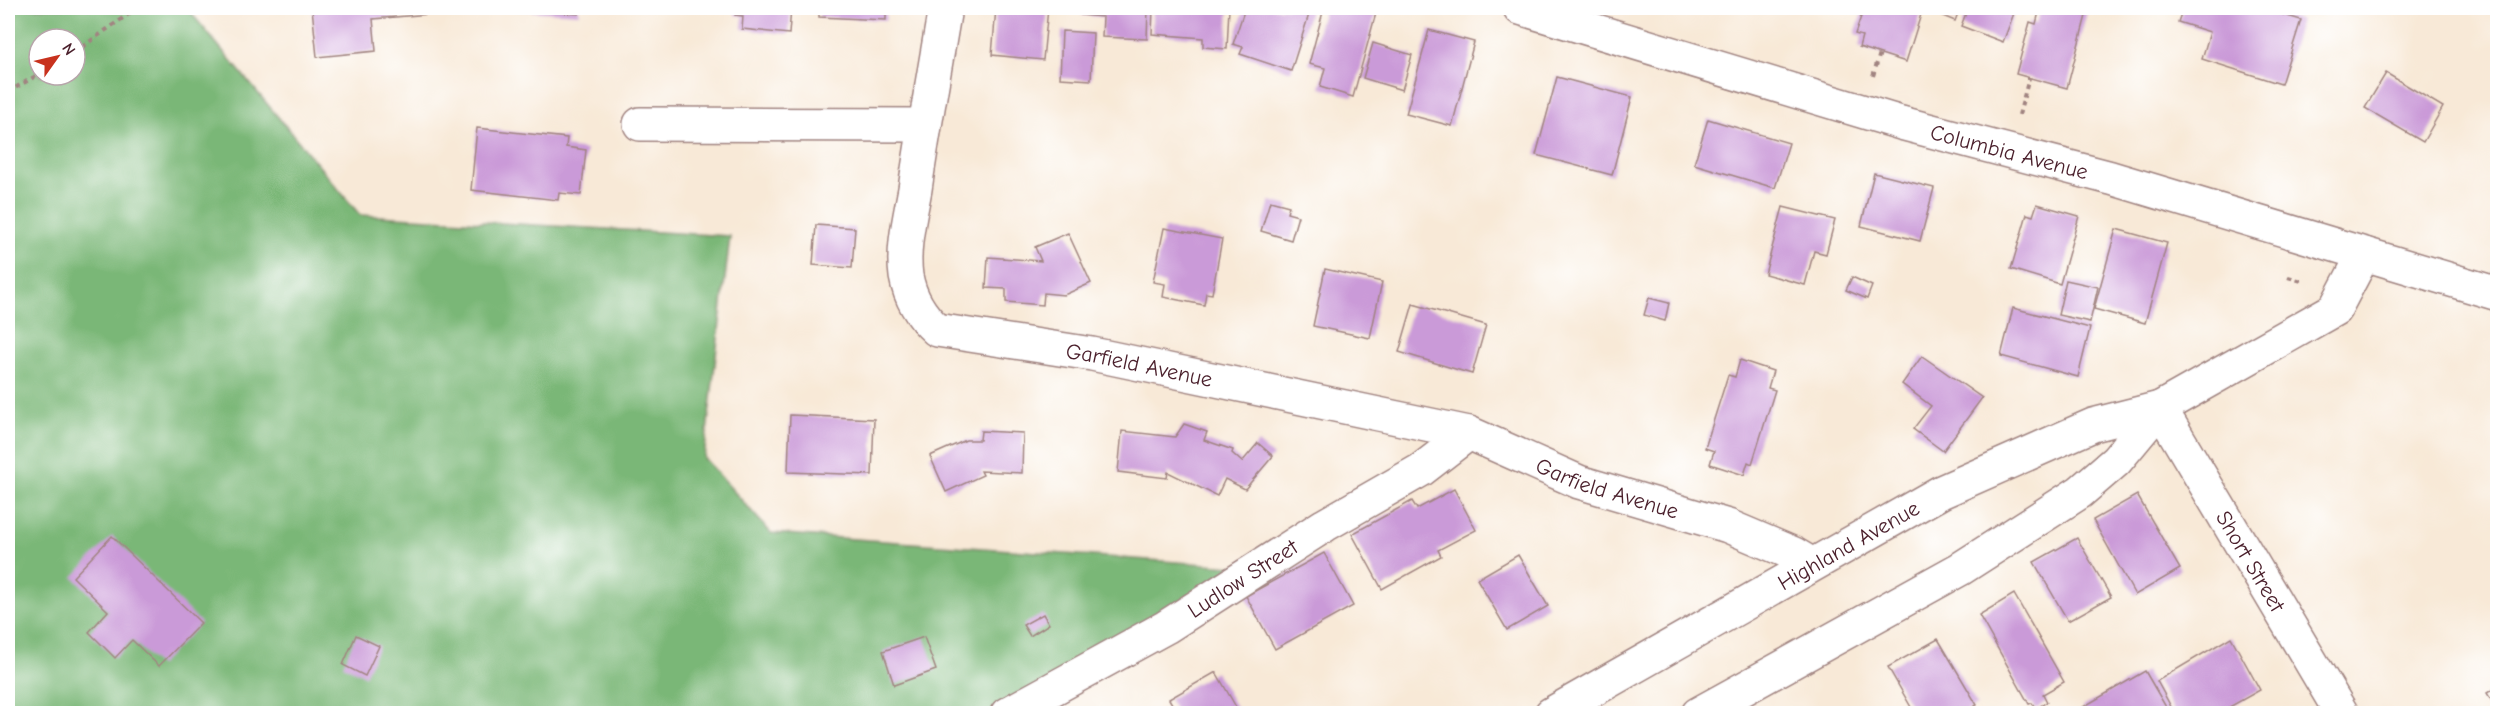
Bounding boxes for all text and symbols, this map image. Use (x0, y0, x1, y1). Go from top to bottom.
north arrow (27, 27, 87, 87)
text: N (58, 40, 79, 59)
street label: Columbia Avenue (1927, 119, 2091, 185)
street label: Garfield Avenue (1064, 338, 1215, 393)
street label: Garfield Avenue (1532, 452, 1681, 525)
street label: Highland Avenue (1773, 495, 1924, 596)
street label: Short Street (2210, 506, 2291, 617)
street label: Ludlow Street (1183, 534, 1303, 624)

